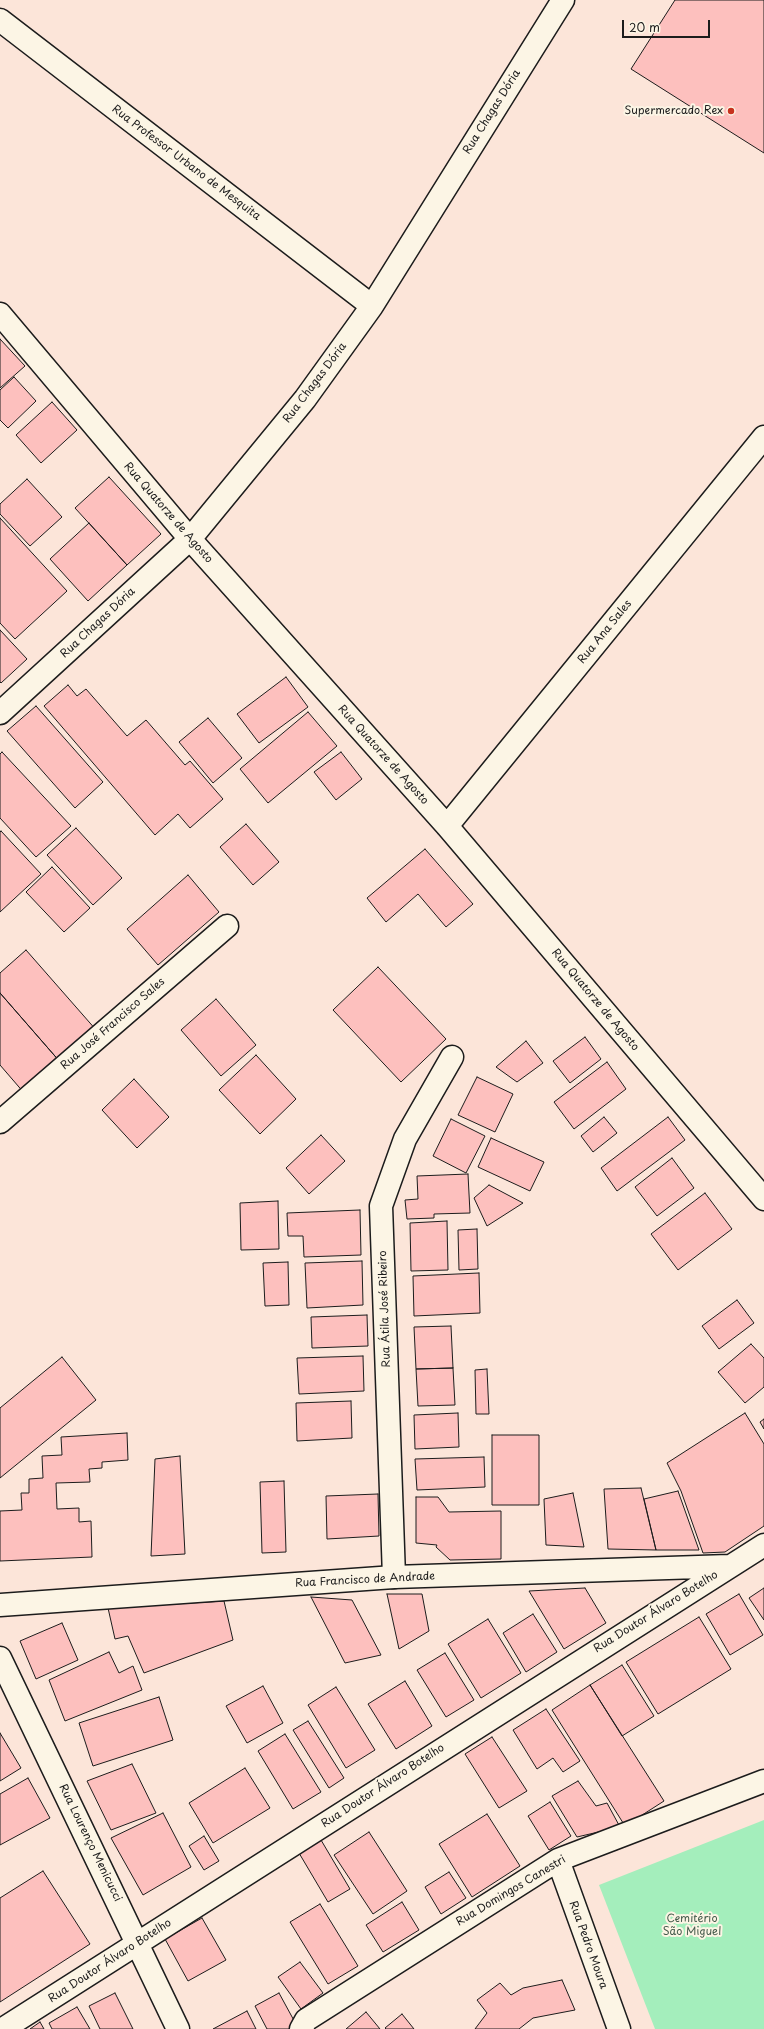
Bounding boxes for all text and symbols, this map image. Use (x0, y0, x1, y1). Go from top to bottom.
scale bar (624, 12, 712, 38)
text: 20 m (629, 18, 660, 36)
street label: Rua Chagas Dória (461, 67, 523, 157)
street label: Rua Professor Urbano de Mesquita (109, 103, 263, 223)
place label: Supermercado Rex (624, 104, 723, 118)
marker: Supermercado Rex (726, 106, 736, 116)
street label: Rua Chagas Dória (280, 340, 350, 426)
street label: Rua Quatorze de Agosto (121, 460, 215, 566)
street label: Rua Chagas Dória (58, 585, 138, 661)
street label: Rua Ana Sales (575, 597, 635, 667)
street label: Rua Quatorze de Agosto (335, 703, 431, 807)
street label: Rua Quatorze de Agosto (548, 946, 642, 1054)
street label: Rua José Francisco Sales (58, 975, 168, 1073)
street label: Rua Átila José Ribeiro (376, 1250, 394, 1368)
street label: Rua Doutor Álvaro Botelho (591, 1568, 721, 1656)
street label: Rua Francisco de Andrade (295, 1570, 435, 1590)
street label: Rua Doutor Álvaro Botelho (319, 1741, 447, 1831)
street label: Rua Lourenço Menicucci (56, 1782, 124, 1904)
street label: Rua Domingos Canestri (454, 1853, 568, 1929)
street label: Rua Pedro Moura (566, 1899, 610, 1991)
park label: Cemitério São Miguel (663, 1912, 721, 1938)
street label: Rua Doutor Álvaro Botelho (46, 1916, 174, 2006)

